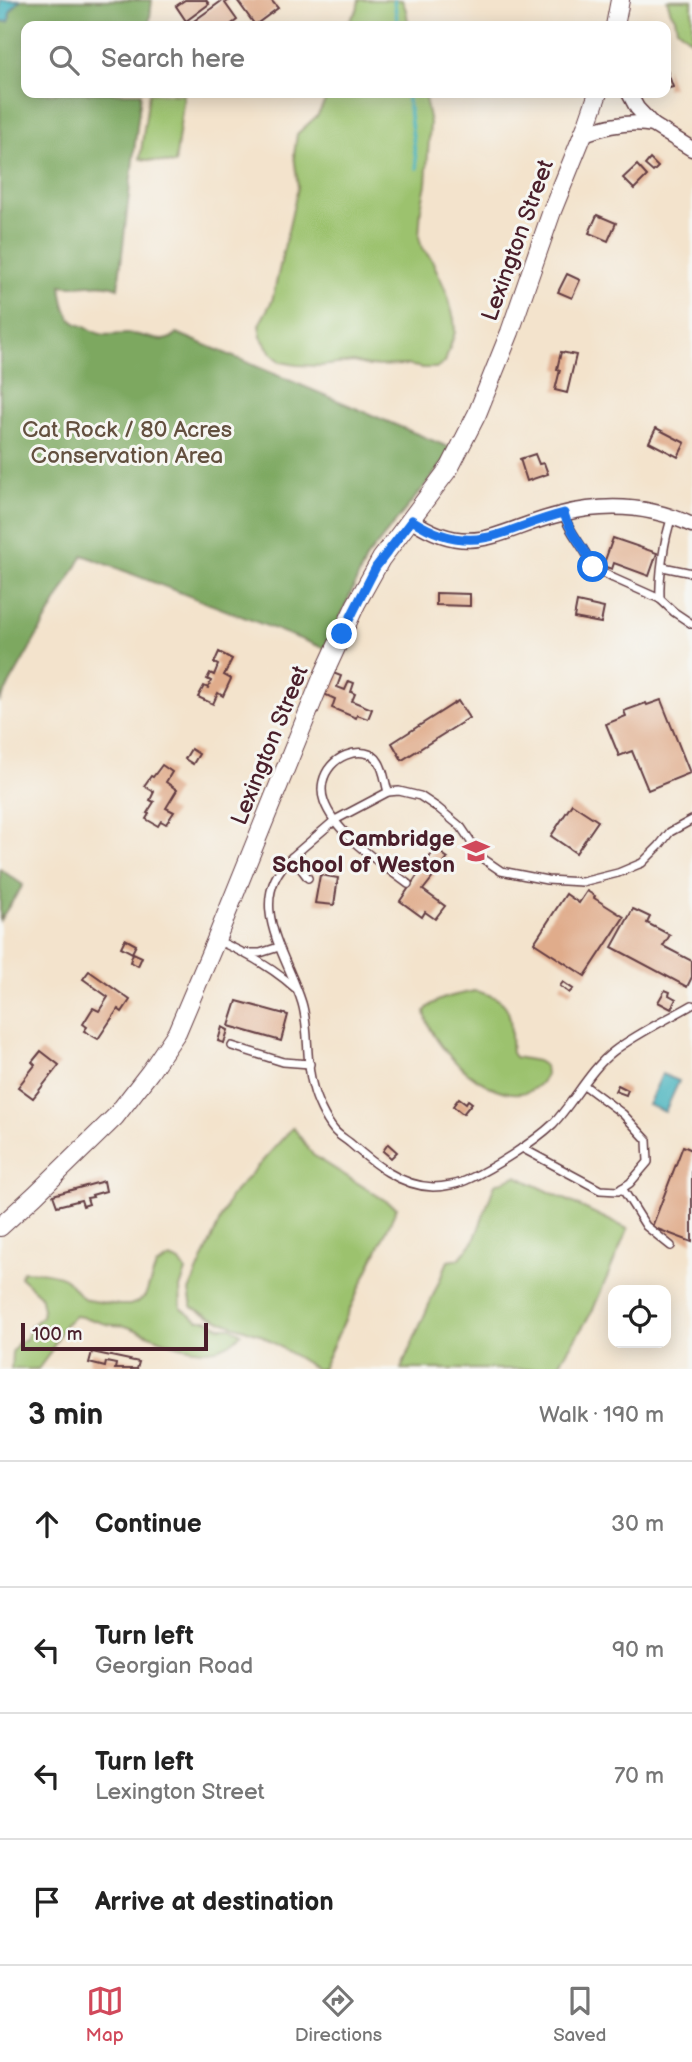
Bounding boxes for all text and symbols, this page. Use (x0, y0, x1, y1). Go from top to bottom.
search box (21, 21, 671, 98)
icon: search (45, 41, 83, 79)
text: Search here (101, 44, 245, 75)
street label: Lexington Street (476, 156, 560, 325)
park label: Cat Rock / 80 Acres Conservation Area (22, 416, 232, 470)
route start (577, 551, 608, 582)
route end (326, 618, 357, 649)
street label: Lexington Street (225, 662, 315, 829)
place label: Cambridge School of Weston (272, 825, 455, 879)
school or university icon: Cambridge School of Weston (461, 836, 491, 866)
map controls (608, 1285, 671, 1348)
button: locate (608, 1285, 671, 1348)
scale bar (21, 1320, 208, 1352)
text: 100 m (32, 1323, 83, 1346)
text: 3 min (28, 1397, 103, 1433)
text: Walk · 190 m (539, 1401, 664, 1429)
icon: ahead (28, 1505, 66, 1543)
text: Continue (95, 1509, 202, 1540)
text: 30 m (611, 1510, 664, 1538)
text: Turn left (95, 1621, 194, 1652)
icon: left (28, 1631, 66, 1669)
text: 90 m (612, 1636, 664, 1664)
text: Georgian Road (95, 1652, 253, 1680)
text: Turn left (95, 1747, 194, 1778)
icon: left (28, 1757, 66, 1795)
text: 70 m (614, 1762, 664, 1790)
text: Lexington Street (95, 1778, 265, 1806)
icon: arrive (28, 1883, 66, 1921)
text: Arrive at destination (95, 1887, 334, 1918)
tab: Map (86, 1982, 124, 2047)
tab: Directions (295, 1982, 382, 2047)
tab: Saved (553, 1982, 606, 2047)

